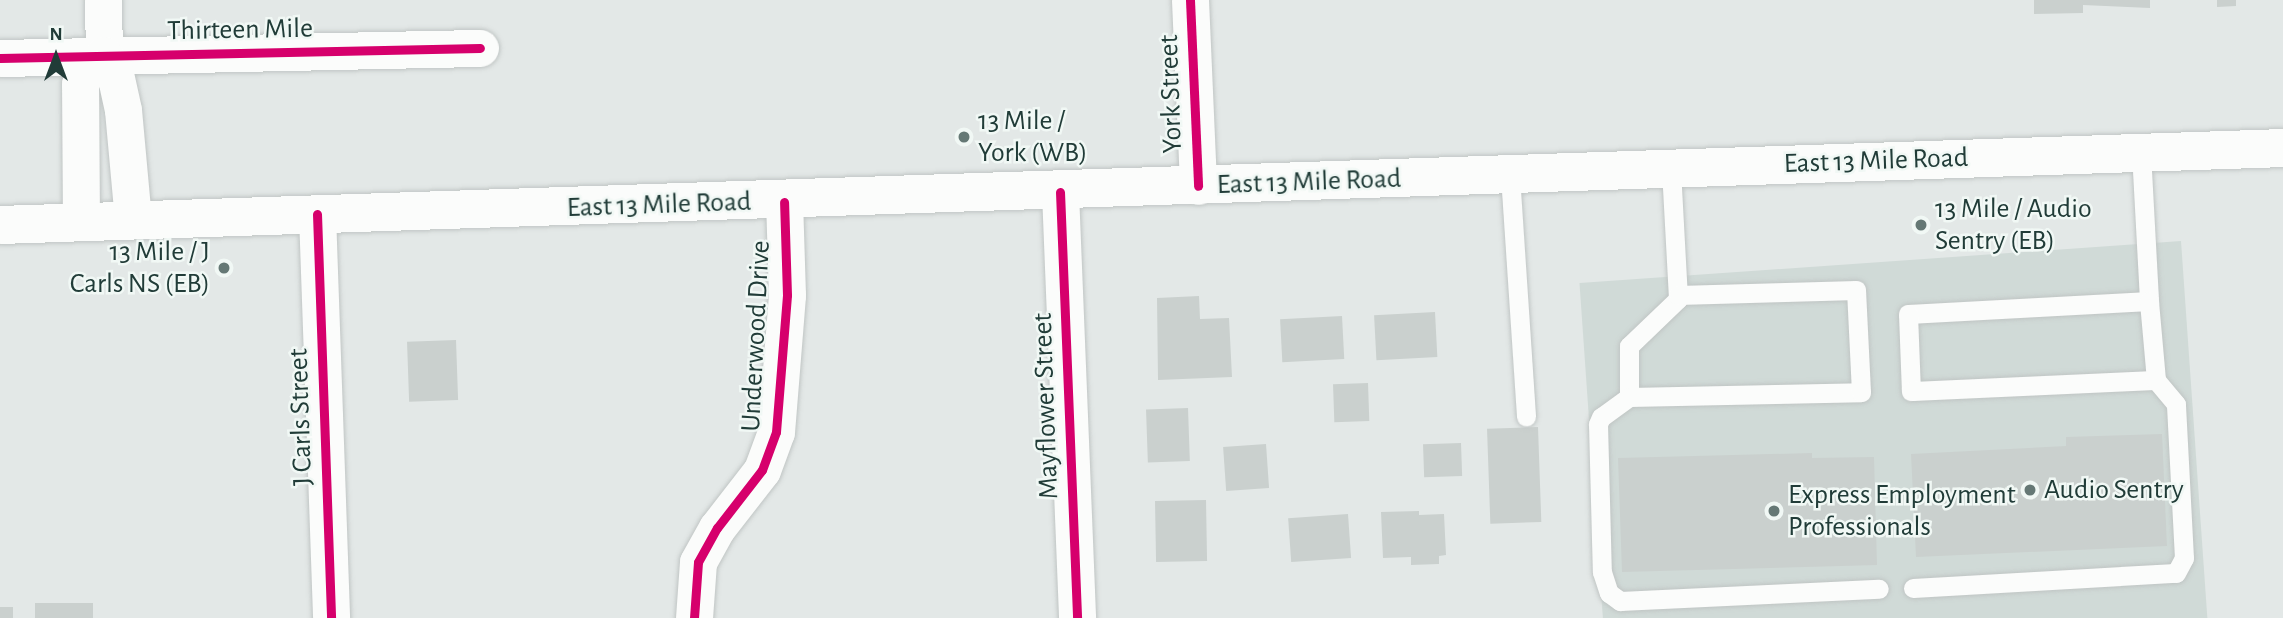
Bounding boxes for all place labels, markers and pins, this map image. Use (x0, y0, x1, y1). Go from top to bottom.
place label: 13 Mile / York (WB) (978, 104, 1088, 170)
marker: 13 Mile / York (WB) (956, 129, 972, 145)
place label: 13 Mile / Audio Sentry (EB) (1935, 192, 2092, 258)
marker: 13 Mile / Audio Sentry (EB) (1913, 217, 1929, 233)
place label: 13 Mile / J Carls NS (EB) (70, 235, 210, 301)
marker: 13 Mile / J Carls NS (EB) (216, 260, 232, 276)
place label: Audio Sentry (2044, 473, 2184, 507)
place label: Express Employment Professionals (1788, 478, 2016, 544)
marker: Audio Sentry (2022, 482, 2038, 498)
marker: Express Employment Professionals (1766, 503, 1782, 519)

